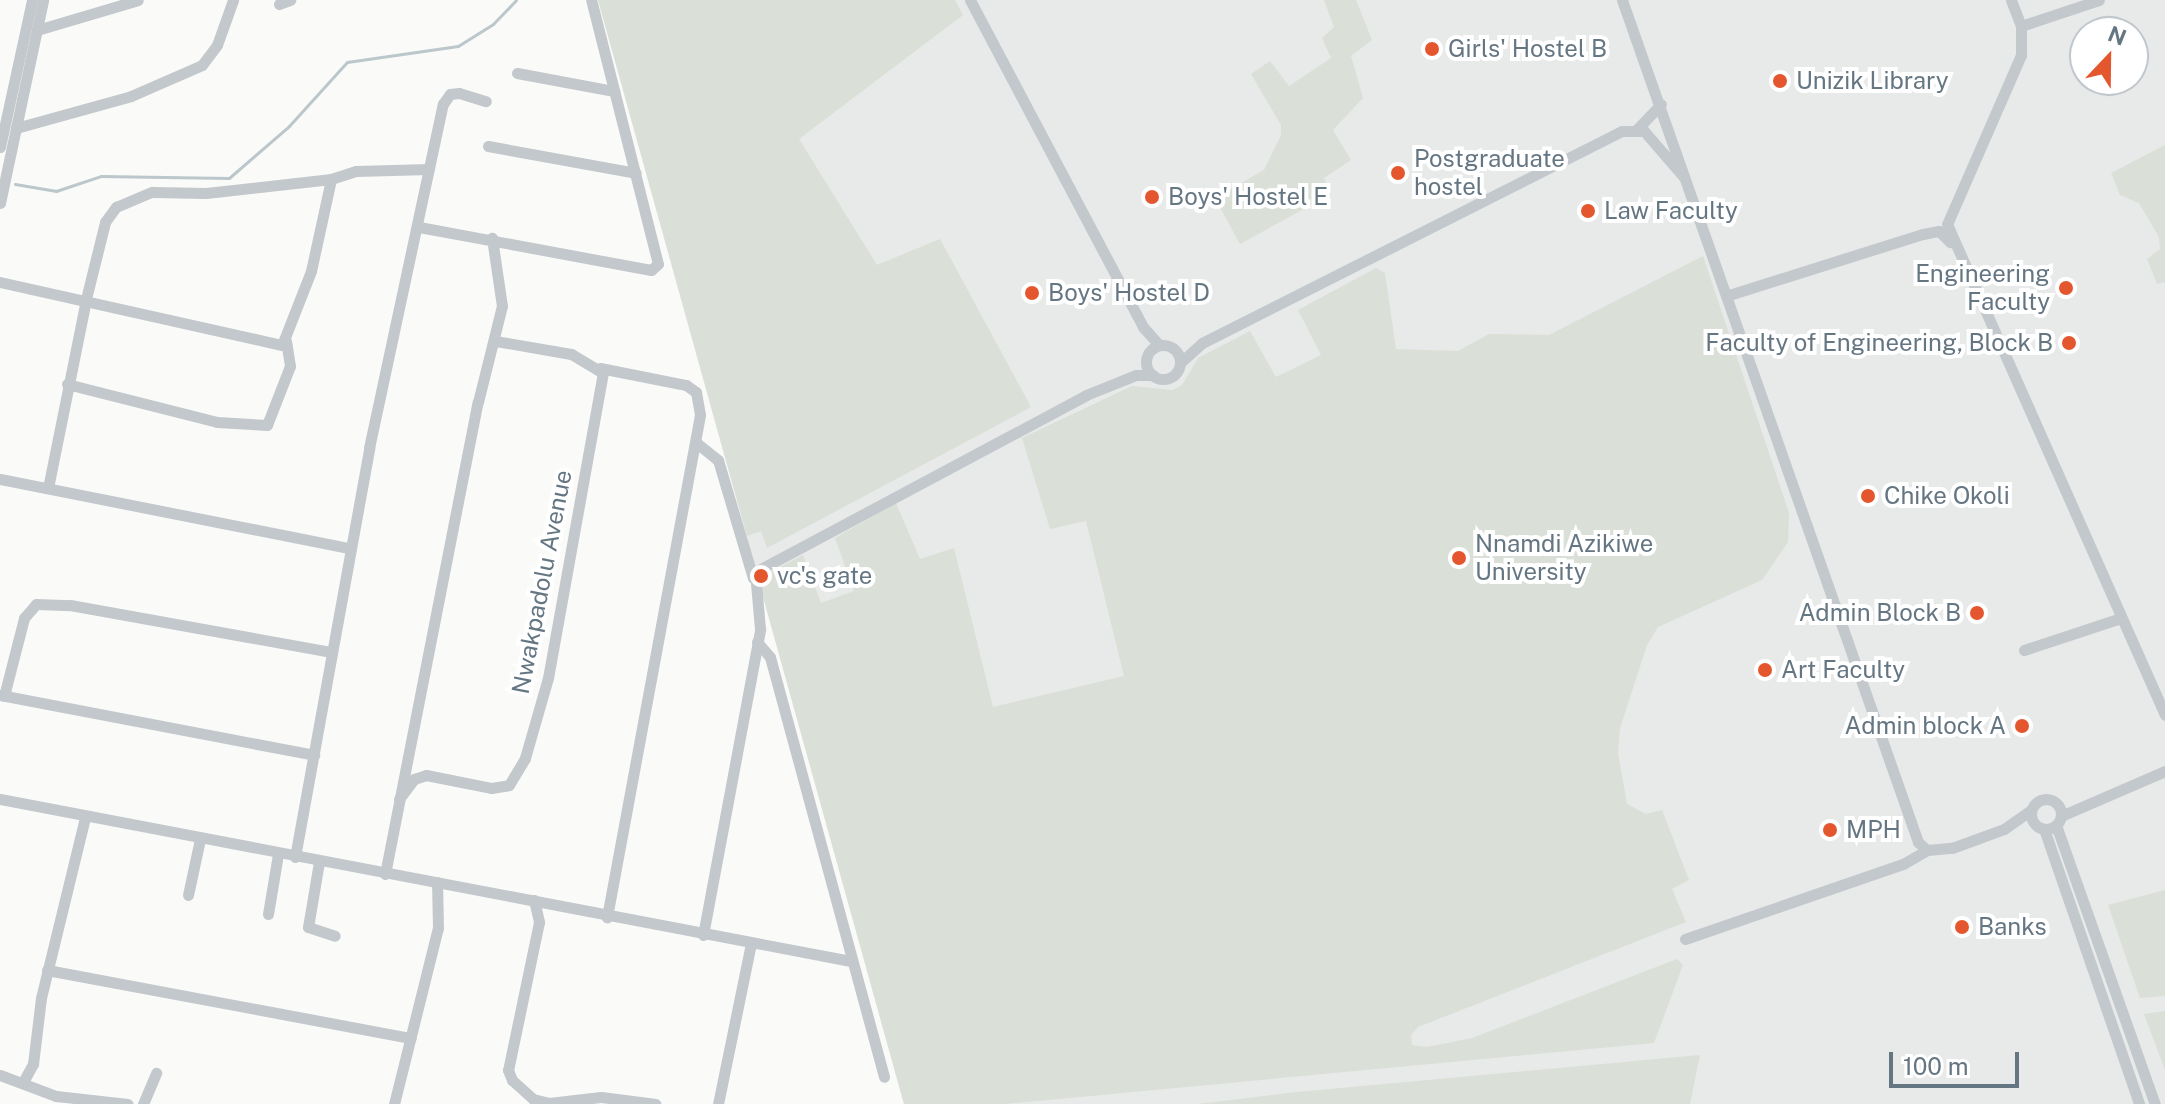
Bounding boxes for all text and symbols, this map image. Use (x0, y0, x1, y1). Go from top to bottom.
north arrow (2069, 16, 2149, 96)
text: N (2104, 20, 2130, 51)
place label: Girls' Hostel B (1448, 35, 1607, 63)
marker: Girls' Hostel B (1423, 40, 1441, 58)
place label: Unizik Library (1796, 67, 1949, 95)
marker: Unizik Library (1771, 72, 1789, 90)
place label: Postgraduate hostel (1414, 145, 1565, 201)
marker: Postgraduate hostel (1389, 164, 1407, 182)
place label: Boys' Hostel E (1168, 183, 1328, 211)
marker: Boys' Hostel E (1143, 188, 1161, 206)
place label: Law Faculty (1604, 197, 1738, 225)
marker: Law Faculty (1579, 202, 1597, 220)
place label: Engineering Faculty (1915, 260, 2050, 316)
place label: Boys' Hostel D (1048, 279, 1210, 307)
marker: Engineering Faculty (2057, 279, 2075, 297)
marker: Boys' Hostel D (1023, 284, 1041, 302)
place label: Faculty of Engineering, Block B (1705, 329, 2053, 357)
marker: Faculty of Engineering, Block B (2060, 334, 2078, 352)
street label: Nwakpadolu Avenue (506, 468, 578, 696)
place label: Chike Okoli (1884, 482, 2010, 510)
marker: Chike Okoli (1859, 487, 1877, 505)
place label: Nnamdi Azikiwe University (1475, 530, 1653, 586)
marker: Nnamdi Azikiwe University (1450, 549, 1468, 567)
place label: vc's gate (777, 562, 872, 590)
marker: vc's gate (752, 567, 770, 585)
place label: Admin Block B (1799, 599, 1961, 627)
marker: Admin Block B (1968, 604, 1986, 622)
place label: Art Faculty (1781, 656, 1905, 684)
marker: Art Faculty (1756, 661, 1774, 679)
place label: Admin block A (1844, 712, 2006, 740)
marker: Admin block A (2013, 717, 2031, 735)
place label: MPH (1846, 816, 1901, 844)
marker: MPH (1821, 821, 1839, 839)
place label: Banks (1978, 913, 2047, 941)
marker: Banks (1953, 918, 1971, 936)
scale bar (1893, 1036, 2023, 1086)
text: 100 m (1903, 1052, 1969, 1080)

